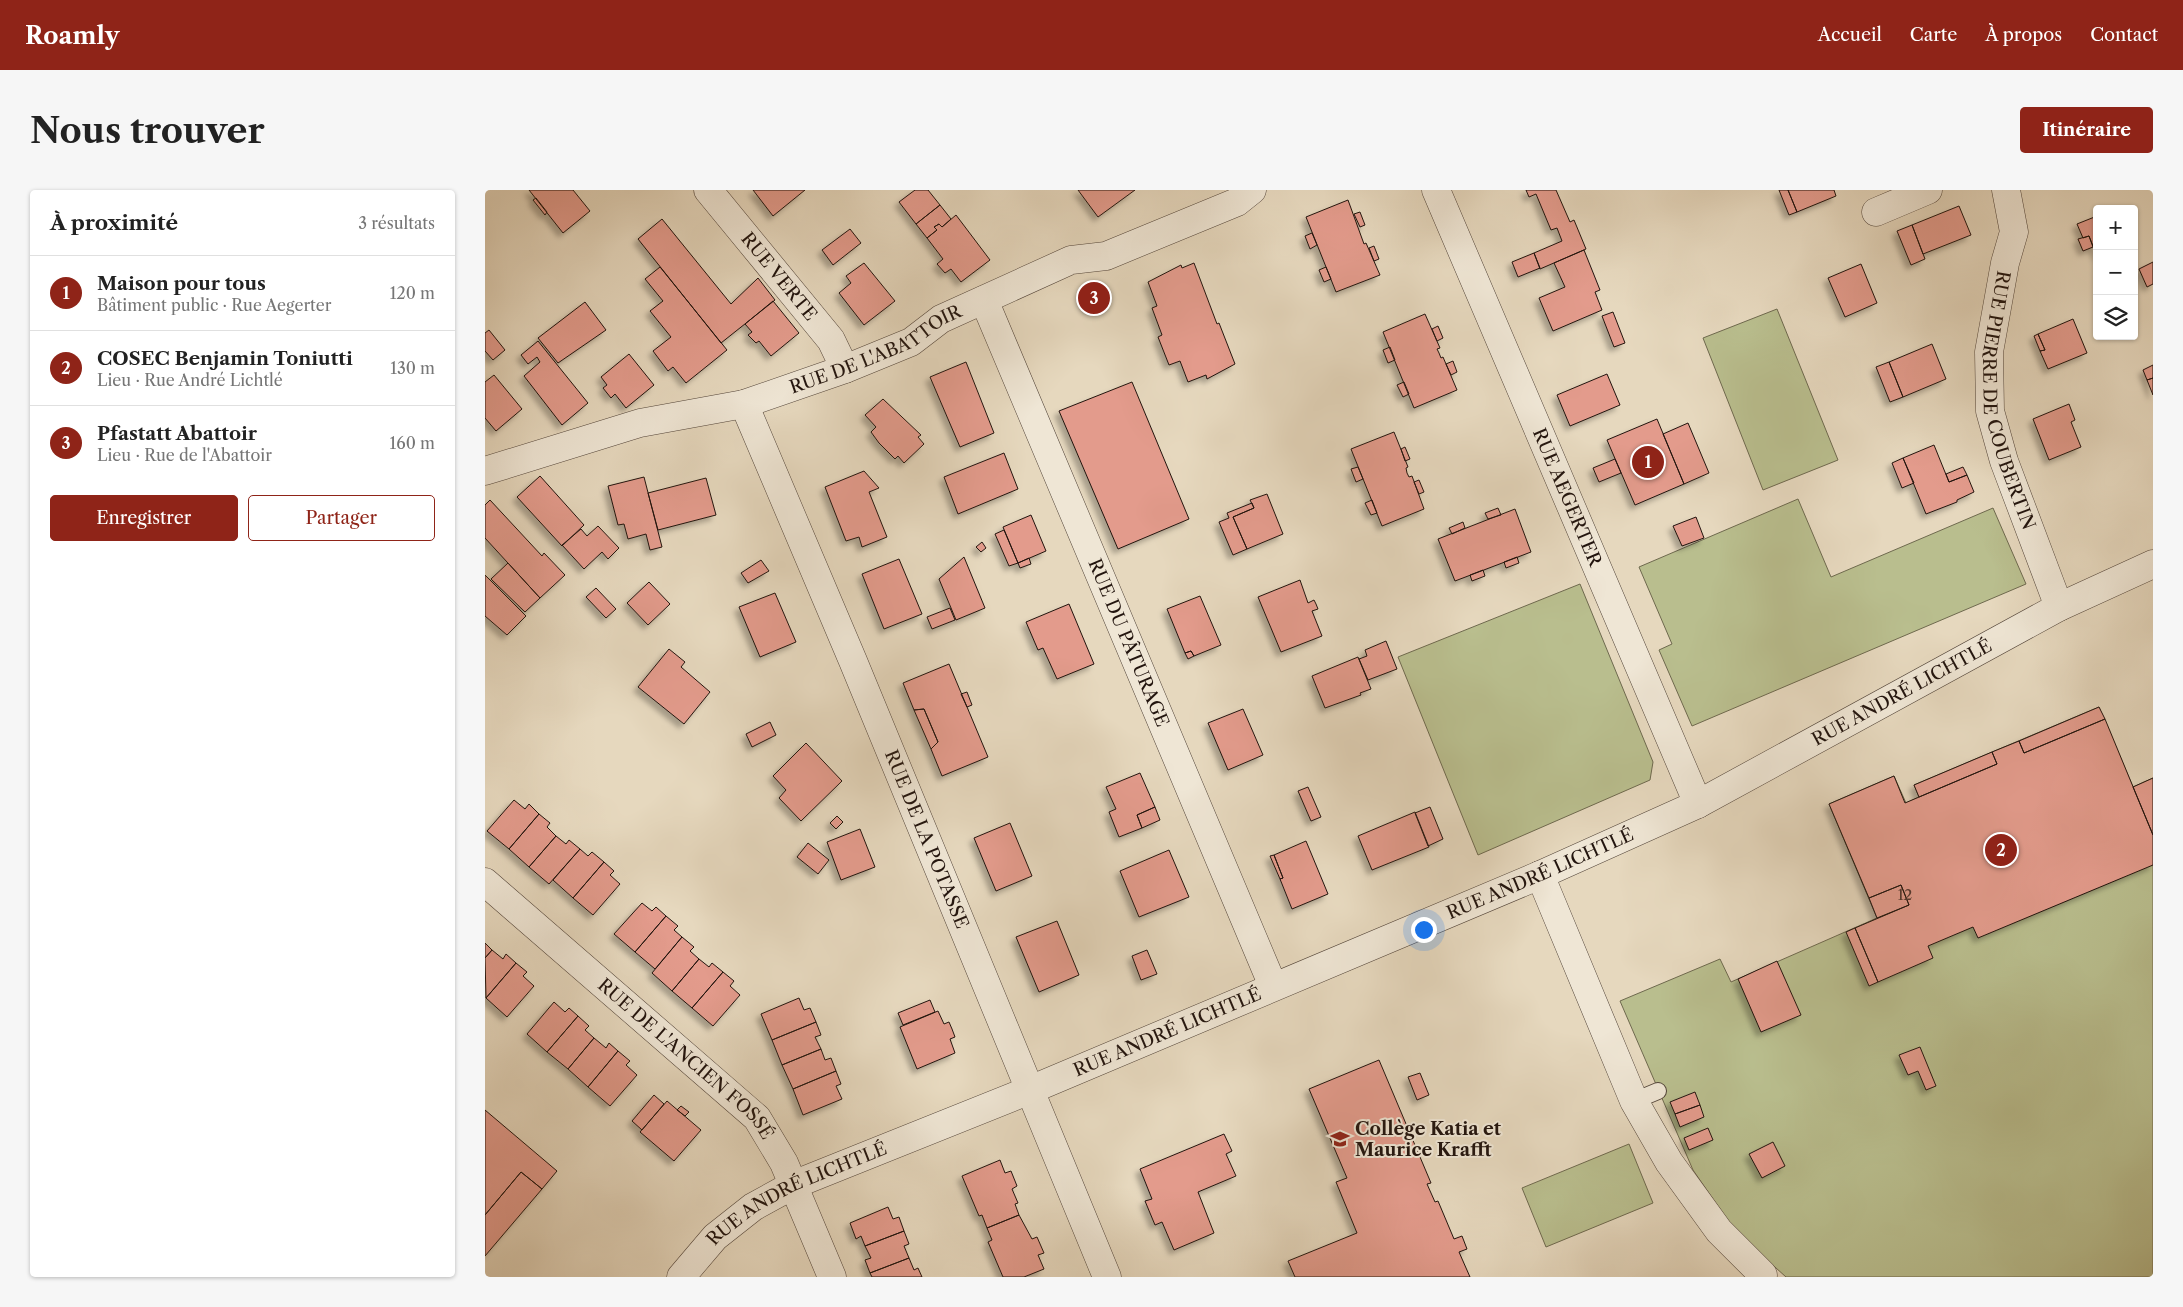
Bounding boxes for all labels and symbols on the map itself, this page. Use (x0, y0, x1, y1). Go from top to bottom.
street label: RUE VERTE (736, 228, 822, 325)
street label: RUE PIERRE DE COUBERTIN (1977, 269, 2040, 533)
pin: 3 (1078, 279, 1110, 317)
street label: RUE DE L'ABATTOIR (787, 300, 965, 398)
street label: RUE AEGERTER (1528, 425, 1607, 570)
pin: 1 (1632, 443, 1664, 481)
street label: RUE DU PÂTURAGE (1083, 555, 1174, 730)
street label: RUE ANDRÉ LICHTLÉ (1808, 634, 1996, 751)
street label: RUE DE LA POTASSE (880, 747, 973, 932)
street label: RUE ANDRÉ LICHTLÉ (1443, 822, 1637, 924)
pin: 2 (1985, 831, 2017, 869)
house number: 12 (1898, 885, 1912, 904)
your location (1411, 917, 1437, 943)
street label: RUE DE L'ANCIEN FOSSÉ (593, 974, 779, 1143)
street label: RUE ANDRÉ LICHTLÉ (1070, 982, 1265, 1081)
place label: Collège Katia et Maurice Krafft (1355, 1118, 1502, 1161)
school or university icon: Collège Katia et Maurice Krafft (1329, 1128, 1351, 1150)
street label: RUE ANDRÉ LICHTLÉ (702, 1137, 890, 1250)

